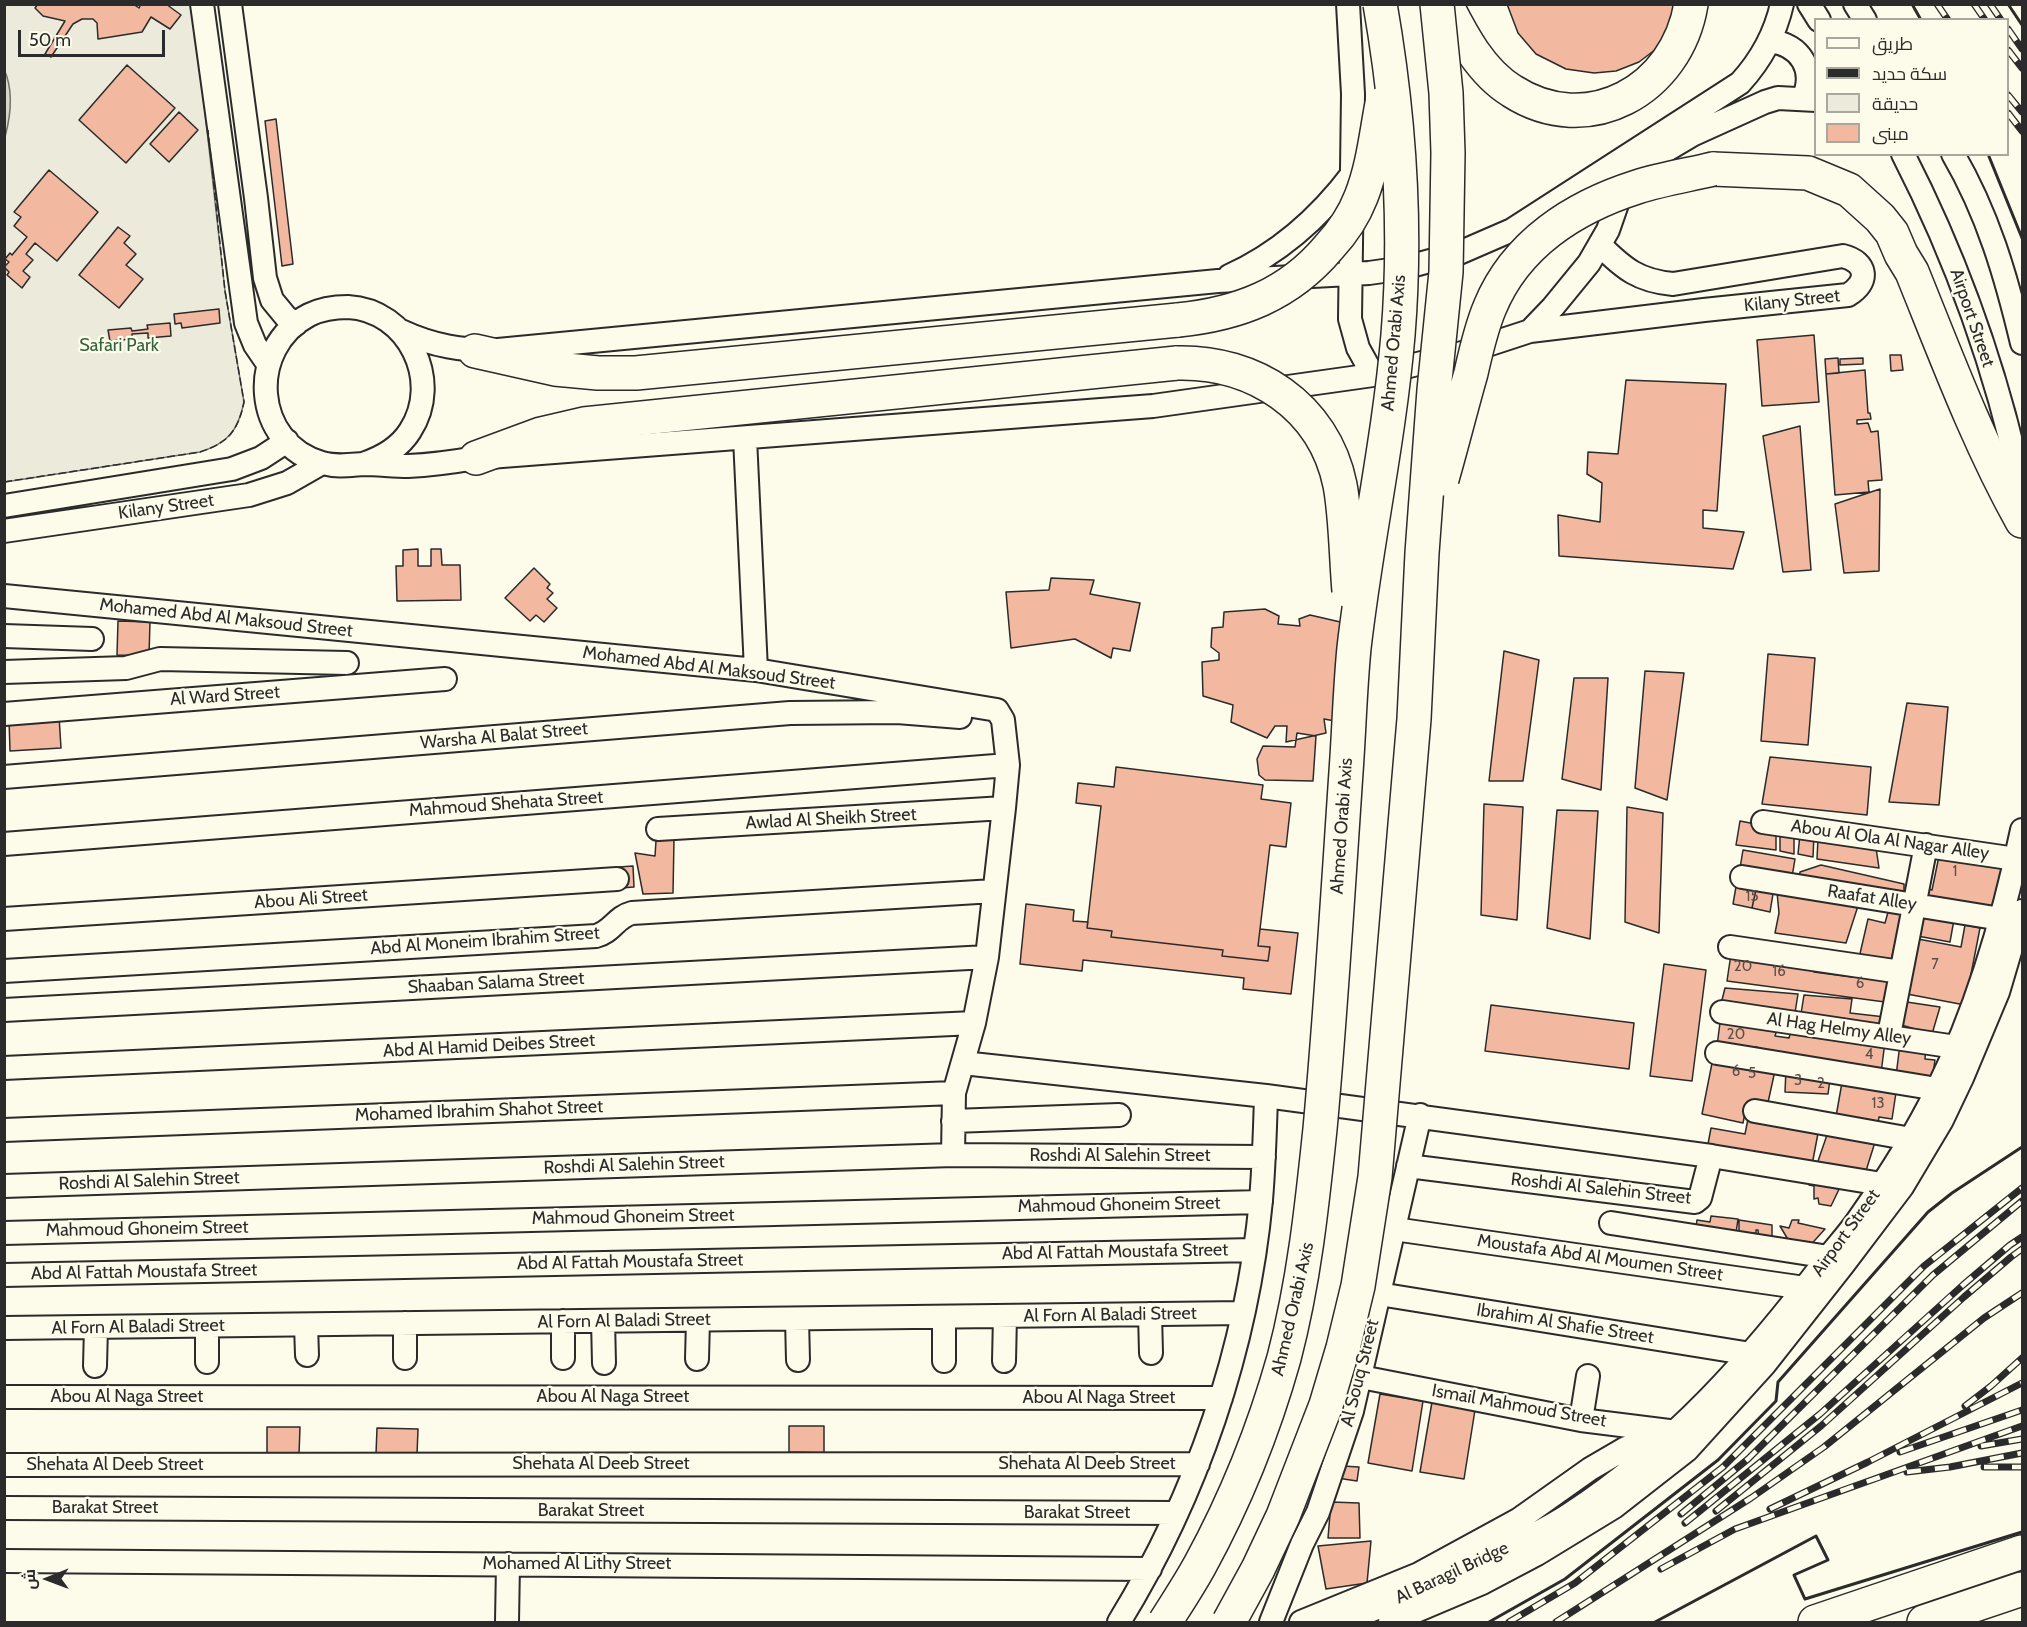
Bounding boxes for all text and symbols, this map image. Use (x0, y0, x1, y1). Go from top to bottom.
scale bar (21, 18, 168, 56)
legend (1814, 18, 2009, 156)
text: 50 m (29, 29, 71, 51)
text: طريق (1872, 33, 1913, 55)
text: سكة حديد (1872, 63, 1947, 85)
text: حديقة (1872, 93, 1918, 115)
text: مبنى (1872, 123, 1909, 145)
street label: Airport Street (1945, 266, 1999, 370)
street label: Ahmed Orabi Axis (1377, 274, 1411, 412)
street label: Kilany Street (1743, 285, 1841, 317)
park label: Safari Park (79, 335, 159, 357)
street label: Kilany Street (117, 490, 215, 524)
street label: Mohamed Abd Al Maksoud Street (98, 594, 354, 642)
street label: Mohamed Abd Al Maksoud Street (581, 642, 837, 694)
street label: Al Ward Street (169, 681, 281, 711)
street label: Warsha Al Balat Street (419, 718, 589, 754)
street label: Ahmed Orabi Axis (1326, 757, 1358, 895)
street label: Mahmoud Shehata Street (408, 786, 604, 822)
street label: Awlad Al Sheikh Street (745, 804, 917, 834)
street label: Abou Al Ola Al Nagar Alley (1790, 815, 1990, 865)
house number: 1 (1953, 863, 1957, 881)
street label: Raafat Alley (1826, 880, 1918, 916)
street label: Abou Ali Street (253, 884, 369, 914)
house number: 15 (1745, 888, 1759, 906)
street label: Abd Al Moneim Ibrahim Street (370, 922, 600, 960)
house number: 7 (1931, 956, 1939, 974)
house number: 20 (1734, 958, 1752, 976)
house number: 16 (1772, 963, 1786, 981)
street label: Shaaban Salama Street (407, 968, 585, 998)
house number: 6 (1856, 975, 1864, 993)
street label: Al Hag Helmy Alley (1765, 1008, 1913, 1050)
house number: 20 (1727, 1026, 1745, 1044)
street label: Abd Al Hamid Deibes Street (382, 1030, 596, 1062)
house number: 4 (1865, 1046, 1873, 1064)
house number: 6 (1732, 1063, 1740, 1081)
house number: 5 (1748, 1065, 1756, 1083)
house number: 3 (1794, 1072, 1802, 1090)
house number: 2 (1817, 1075, 1825, 1093)
house number: 13 (1871, 1095, 1885, 1113)
street label: Mohamed Ibrahim Shahot Street (354, 1096, 604, 1126)
street label: Roshdi Al Salehin Street (1029, 1145, 1211, 1167)
street label: Roshdi Al Salehin Street (543, 1151, 725, 1179)
street label: Roshdi Al Salehin Street (58, 1167, 240, 1195)
street label: Roshdi Al Salehin Street (1510, 1169, 1692, 1209)
street label: Airport Street (1807, 1185, 1885, 1281)
street label: Mahmoud Ghoneim Street (1017, 1192, 1221, 1218)
street label: Mahmoud Ghoneim Street (531, 1204, 735, 1230)
street label: Mahmoud Ghoneim Street (45, 1216, 249, 1242)
street label: Moustafa Abd Al Moumen Street (1476, 1230, 1724, 1286)
street label: Abd Al Fattah Moustafa Street (1002, 1239, 1228, 1265)
street label: Ahmed Orabi Axis (1267, 1240, 1319, 1378)
street label: Abd Al Fattah Moustafa Street (517, 1249, 743, 1275)
street label: Abd Al Fattah Moustafa Street (31, 1259, 257, 1285)
street label: Ibrahim Al Shafie Street (1475, 1299, 1655, 1349)
street label: Al Forn Al Baladi Street (1023, 1303, 1197, 1327)
street label: Al Forn Al Baladi Street (537, 1309, 711, 1333)
street label: Al Forn Al Baladi Street (51, 1315, 225, 1339)
street label: Al Souq Street (1336, 1317, 1384, 1429)
street label: Ismail Mahmoud Street (1430, 1380, 1608, 1432)
street label: Abou Al Naga Street (51, 1386, 203, 1408)
street label: Abou Al Naga Street (537, 1386, 689, 1408)
street label: Abou Al Naga Street (1023, 1387, 1175, 1409)
street label: Shehata Al Deeb Street (512, 1453, 690, 1475)
street label: Shehata Al Deeb Street (998, 1453, 1176, 1475)
street label: Shehata Al Deeb Street (26, 1454, 204, 1476)
street label: Barakat Street (52, 1497, 158, 1519)
street label: Barakat Street (538, 1500, 644, 1522)
street label: Barakat Street (1024, 1502, 1130, 1524)
street label: Al Baragil Bridge (1392, 1537, 1512, 1609)
north arrow (18, 1549, 78, 1609)
street label: Mohamed Al Lithy Street (483, 1553, 671, 1575)
text: ش (20, 1569, 39, 1590)

